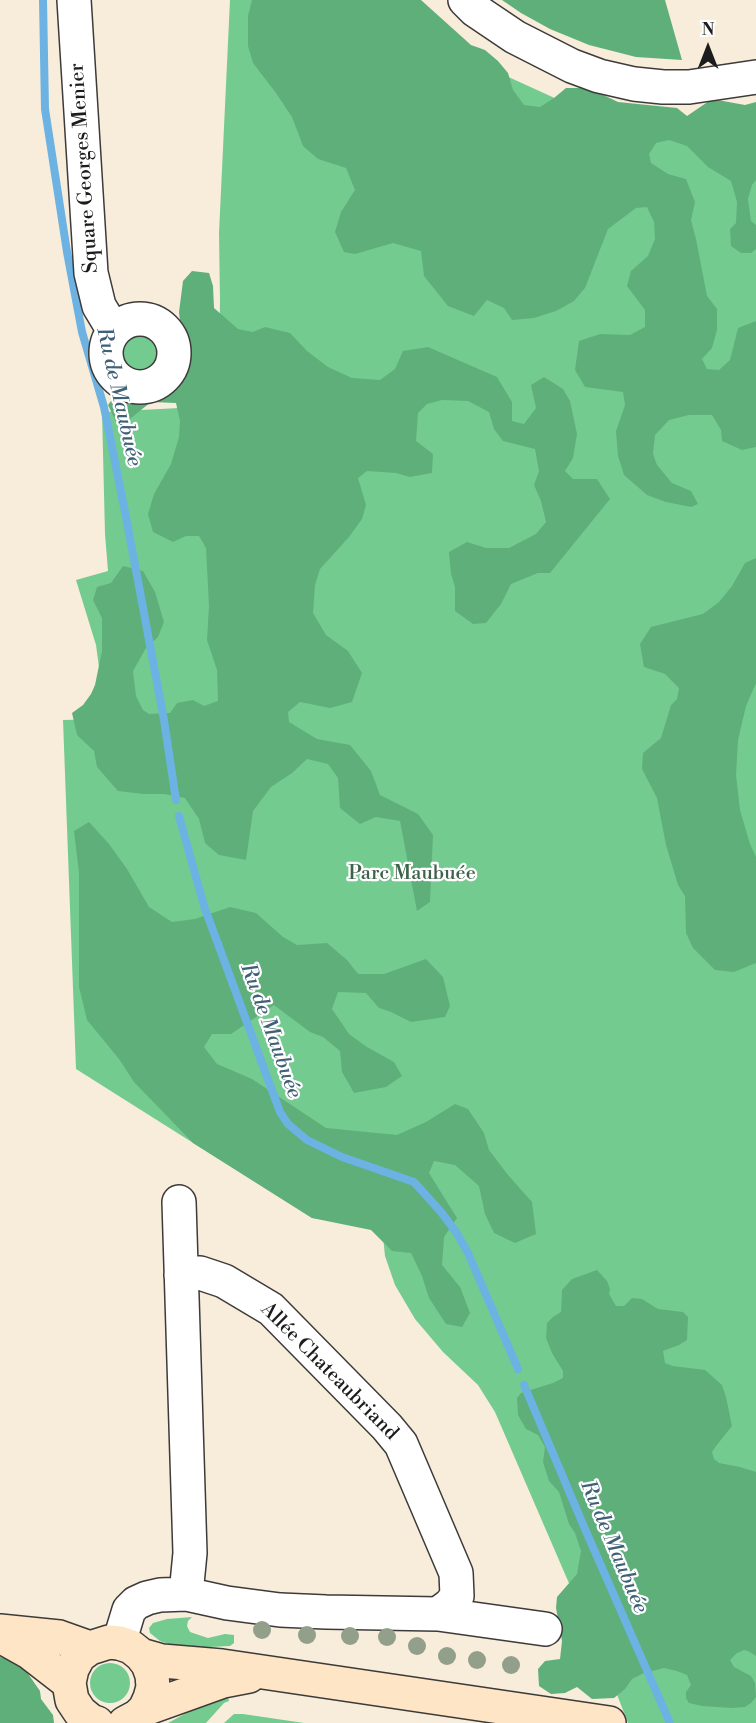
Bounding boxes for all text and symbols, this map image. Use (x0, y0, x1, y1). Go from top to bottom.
north arrow (678, 18, 738, 78)
text: N (702, 20, 714, 40)
street label: Square Georges Menier (66, 62, 104, 274)
water label: Ru de Maubuée (90, 325, 146, 469)
park label: Parc Maubuée (348, 862, 476, 886)
water label: Ru de Maubuée (234, 960, 306, 1102)
street label: Allée Chateaubriand (255, 1298, 403, 1446)
water label: Ru de Maubuée (574, 1477, 652, 1617)

